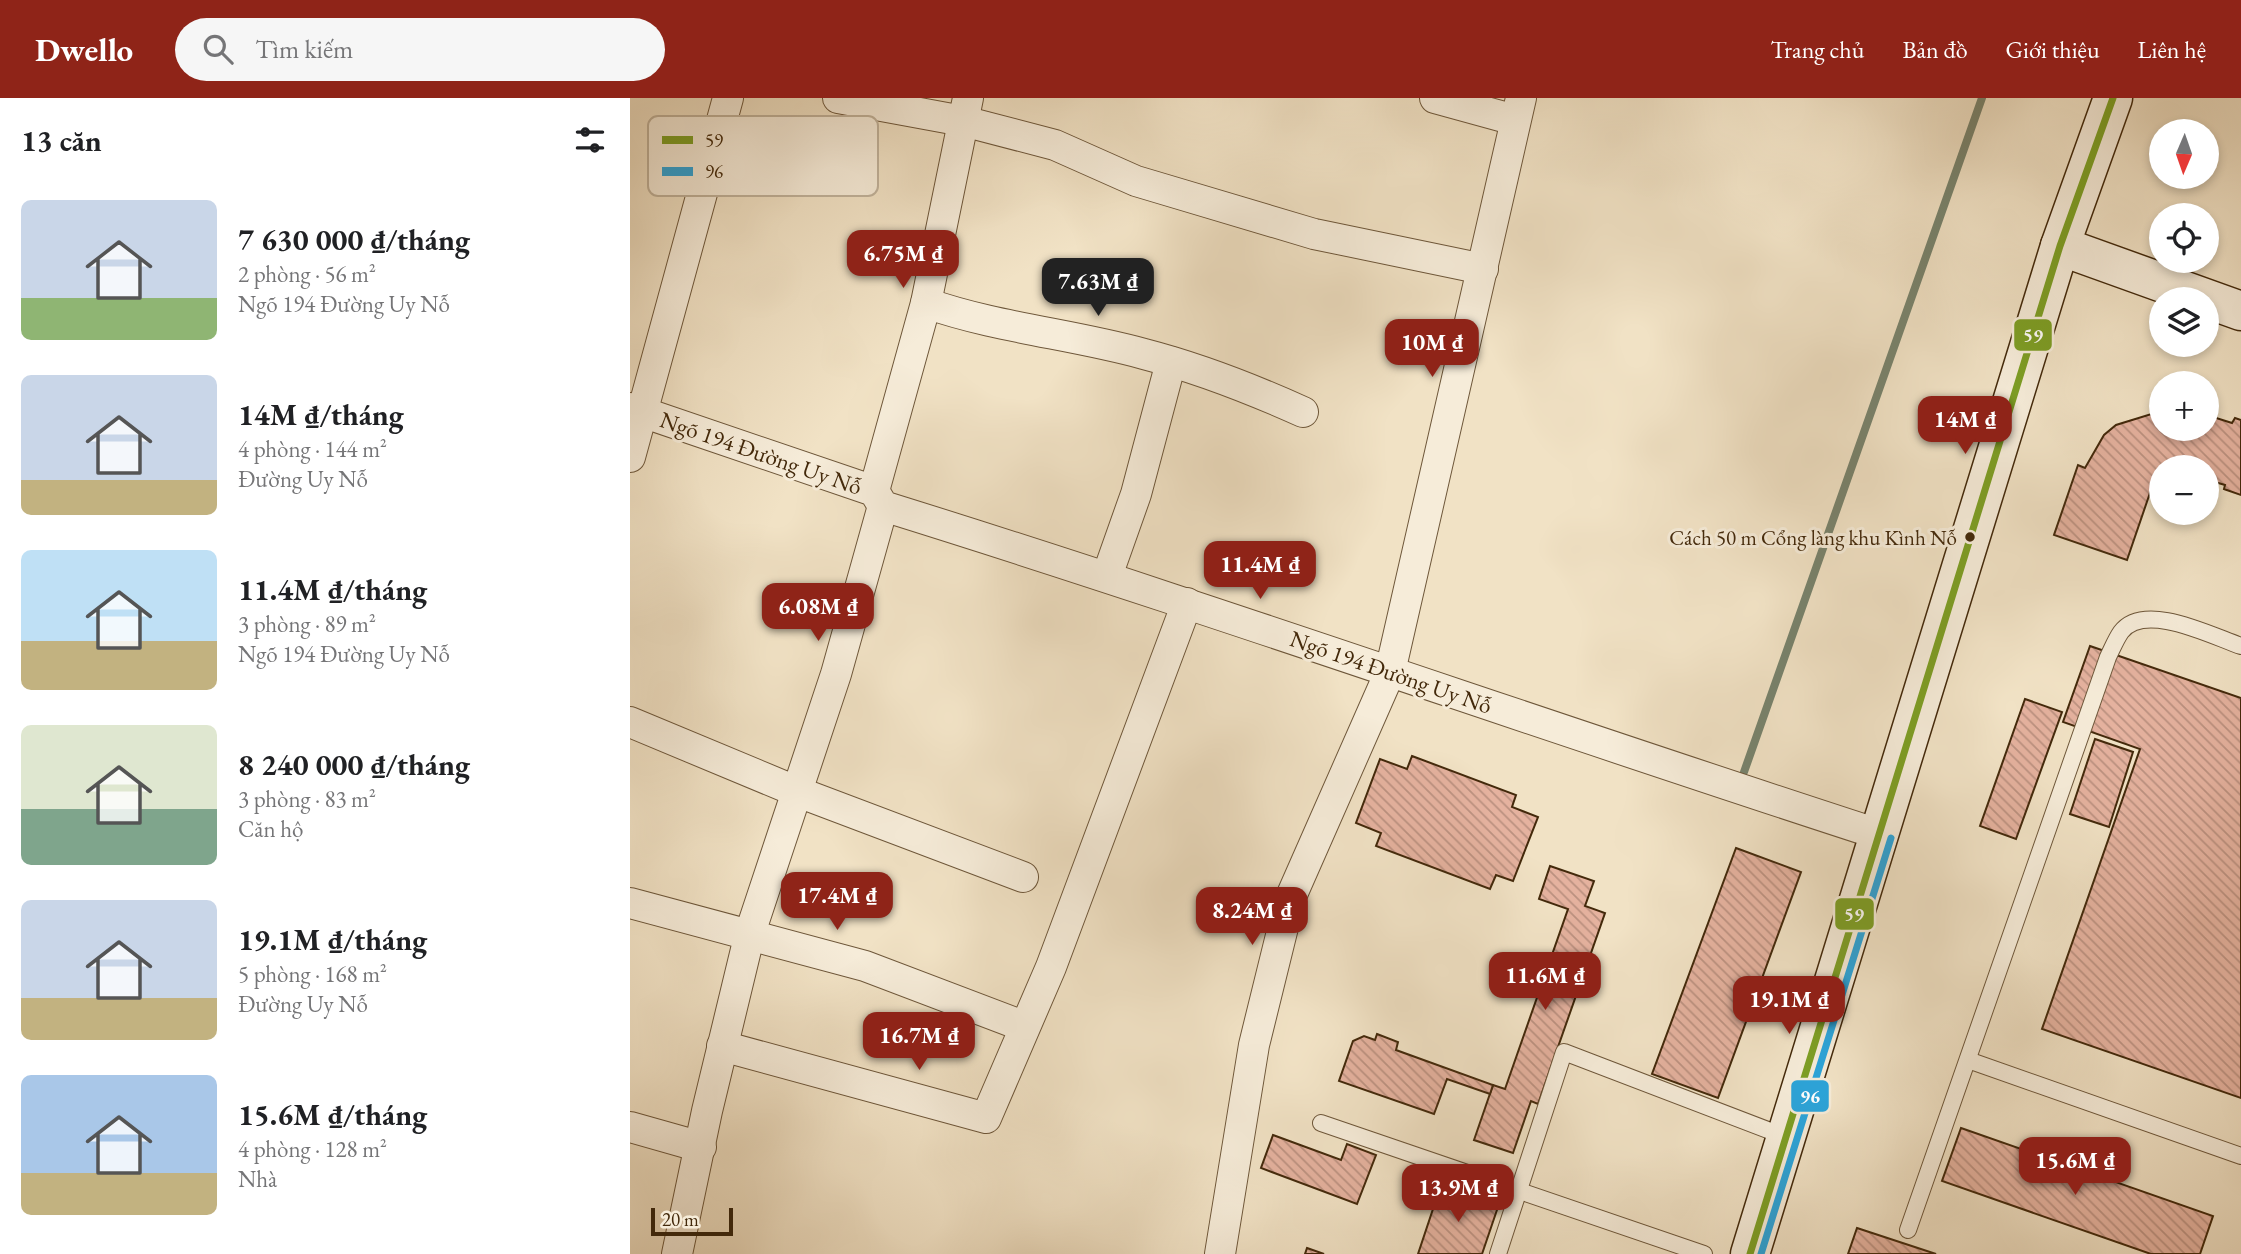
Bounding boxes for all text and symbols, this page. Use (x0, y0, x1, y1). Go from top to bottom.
search box (175, 18, 665, 81)
text: Dwello (35, 28, 133, 71)
icon: search (199, 30, 237, 68)
text: Tìm kiếm (255, 32, 353, 66)
text: Trang chủ (1770, 34, 1864, 65)
text: Bản đồ (1902, 34, 1968, 65)
text: Giới thiệu (2006, 34, 2100, 65)
text: Liên hệ (2138, 34, 2206, 65)
legend (648, 116, 878, 196)
north arrow (2149, 119, 2219, 189)
map controls (2149, 119, 2219, 525)
text: 13 căn (21, 121, 102, 160)
icon: filters (571, 121, 609, 159)
text: 59 (705, 128, 723, 153)
text: 96 (705, 159, 723, 184)
button: locate (2149, 203, 2219, 273)
text: 7 630 000 ₫/tháng (238, 220, 470, 259)
icon: home (77, 228, 161, 312)
pin: 6.75M ₫ (838, 230, 968, 290)
text: 6.75M ₫ (863, 238, 943, 268)
pin: 7.63M ₫ (1033, 258, 1163, 318)
text: 2 phòng · 56 m² (238, 259, 376, 289)
text: 7.63M ₫ (1058, 266, 1138, 296)
button: layers (2149, 287, 2219, 357)
text: Ngõ 194 Đường Uy Nỗ (238, 289, 450, 319)
line badge: 59 (2013, 318, 2053, 352)
pin: 10M ₫ (1383, 320, 1481, 379)
text: 59 (2023, 323, 2043, 348)
text: 10M ₫ (1401, 327, 1463, 357)
button: + (2149, 371, 2219, 441)
text: 14M ₫/tháng (238, 395, 404, 434)
pin: 14M ₫ (1916, 396, 2014, 456)
icon: home (77, 403, 161, 487)
street label: Ngõ 194 Đường Uy Nỗ (656, 404, 866, 502)
text: 14M ₫ (1934, 404, 1996, 434)
text: 4 phòng · 144 m² (238, 434, 387, 464)
button: − (2149, 455, 2219, 525)
text: Đường Uy Nỗ (238, 464, 368, 494)
place label: Cách 50 m Cổng làng khu Kình Nỗ (1669, 524, 1957, 551)
marker: Cách 50 m Cổng làng khu Kình Nỗ (1963, 530, 1977, 544)
pin: 11.4M ₫ (1195, 542, 1325, 601)
text: 11.4M ₫ (1220, 549, 1300, 579)
text: 11.4M ₫/tháng (238, 570, 427, 609)
icon: home (77, 578, 161, 662)
pin: 6.08M ₫ (753, 584, 883, 643)
text: 6.08M ₫ (778, 591, 858, 621)
text: 3 phòng · 89 m² (238, 609, 376, 639)
street label: Ngõ 194 Đường Uy Nỗ (1286, 623, 1496, 721)
text: Ngõ 194 Đường Uy Nỗ (238, 639, 450, 669)
text: 8 240 000 ₫/tháng (238, 745, 470, 784)
icon: home (77, 753, 161, 837)
text: 3 phòng · 83 m² (238, 784, 376, 814)
text: Căn hộ (238, 814, 303, 844)
pin: 17.4M ₫ (772, 872, 902, 932)
text: 17.4M ₫ (797, 880, 877, 910)
pin: 8.24M ₫ (1187, 888, 1317, 947)
text: 8.24M ₫ (1212, 895, 1292, 925)
line badge: 59 (1834, 897, 1875, 931)
text: 59 (1844, 902, 1864, 927)
text: 19.1M ₫/tháng (238, 920, 427, 959)
icon: home (77, 928, 161, 1012)
pin: 11.6M ₫ (1480, 953, 1610, 1012)
text: 5 phòng · 168 m² (238, 959, 387, 989)
text: 11.6M ₫ (1505, 960, 1585, 990)
pin: 19.1M ₫ (1724, 976, 1854, 1036)
text: 19.1M ₫ (1749, 984, 1829, 1014)
text: Đường Uy Nỗ (238, 989, 368, 1019)
pin: 16.7M ₫ (854, 1012, 984, 1072)
text: 16.7M ₫ (879, 1020, 959, 1050)
line badge: 96 (1790, 1079, 1830, 1113)
text: 96 (1800, 1084, 1820, 1109)
text: 15.6M ₫/tháng (238, 1095, 427, 1134)
icon: home (77, 1103, 161, 1187)
text: 4 phòng · 128 m² (238, 1134, 387, 1164)
pin: 15.6M ₫ (2010, 1138, 2140, 1197)
text: 15.6M ₫ (2035, 1145, 2115, 1175)
text: Nhà (238, 1164, 277, 1194)
pin: 13.9M ₫ (1393, 1164, 1523, 1224)
text: 13.9M ₫ (1418, 1172, 1498, 1202)
scale bar (651, 1205, 733, 1237)
text: 20 m (662, 1207, 699, 1232)

